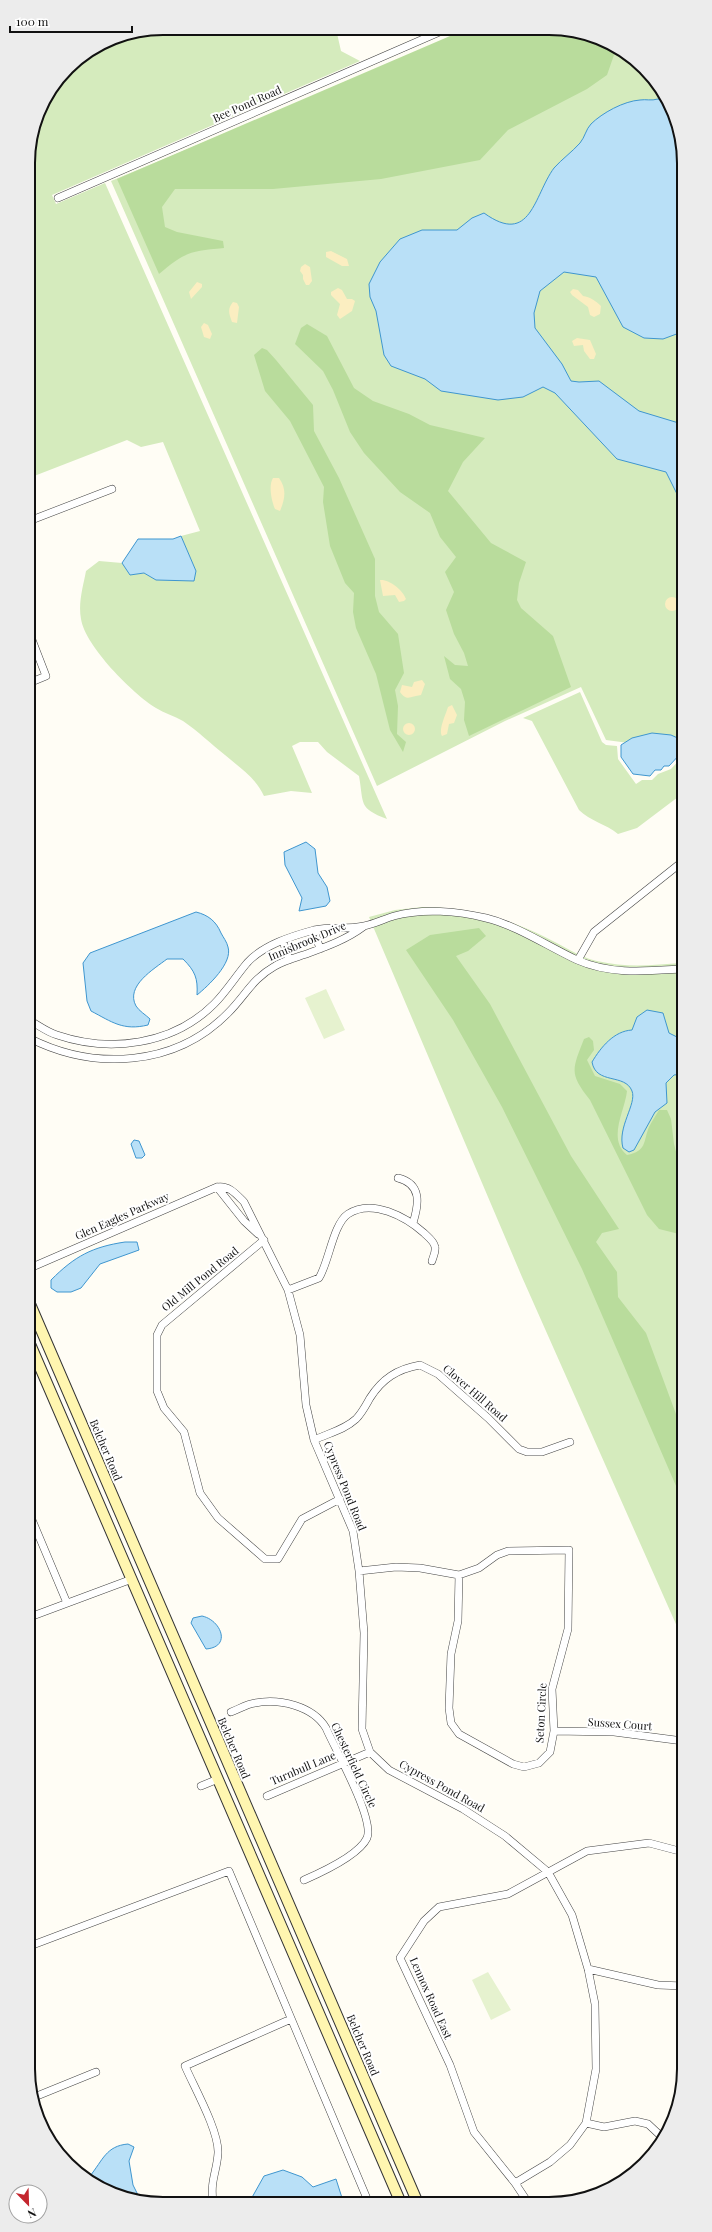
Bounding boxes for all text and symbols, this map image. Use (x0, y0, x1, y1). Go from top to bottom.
scale bar (10, 8, 132, 34)
text: 100 m (16, 13, 49, 29)
street label: Bee Pond Road (210, 81, 284, 125)
street label: Innisbrook Drive (265, 917, 349, 964)
street label: Glen Eagles Parkway (72, 1188, 172, 1243)
street label: Old Mill Pond Road (158, 1242, 242, 1314)
street label: Clover Hill Road (440, 1361, 511, 1425)
street label: Belcher Road (87, 1417, 126, 1483)
street label: Cypress Pond Road (321, 1439, 371, 1533)
street label: Seton Circle (531, 1682, 550, 1743)
street label: Sussex Court (587, 1714, 653, 1733)
street label: Belcher Road (215, 1715, 254, 1781)
street label: Chesterfield Circle (328, 1720, 381, 1810)
street label: Turnbull Lane (268, 1747, 338, 1788)
street label: Cypress Pond Road (397, 1756, 488, 1816)
street label: Lennox Road East (407, 1955, 456, 2041)
street label: Belcher Road (344, 2012, 383, 2078)
north arrow (8, 2184, 48, 2224)
text: N (25, 2205, 39, 2222)

